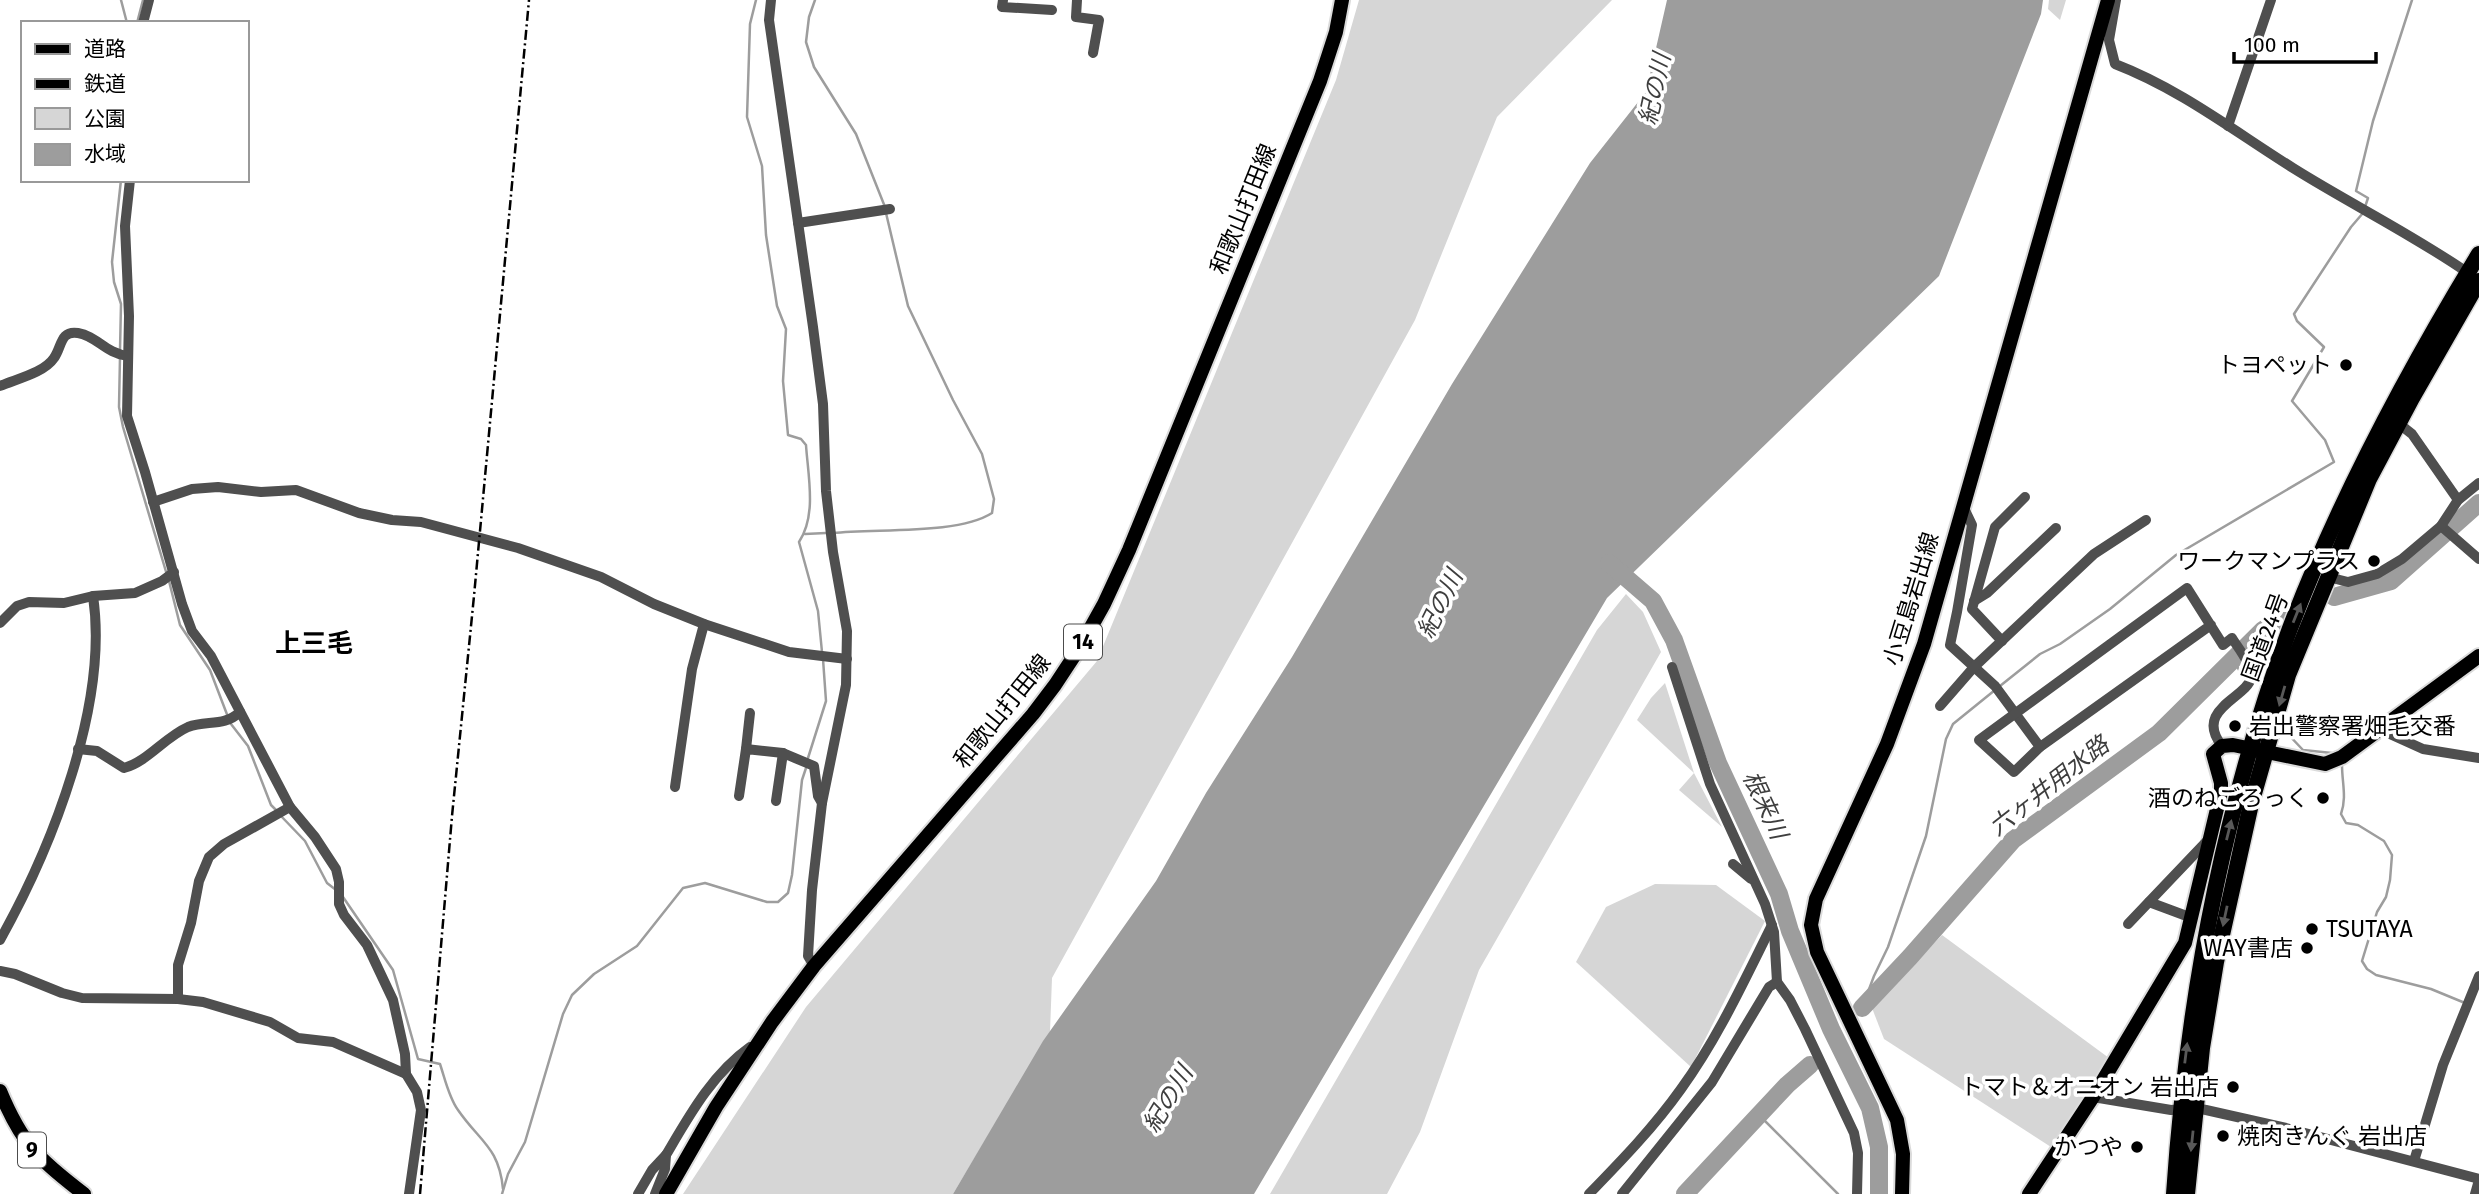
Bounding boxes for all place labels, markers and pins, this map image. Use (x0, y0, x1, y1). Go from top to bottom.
place label: トヨペット (2217, 351, 2332, 379)
marker: トヨペット (2338, 357, 2354, 373)
place label: ワークマンプラス (2177, 547, 2360, 575)
marker: ワークマンプラス (2366, 553, 2382, 569)
place label: 岩出警察署畑毛交番 (2249, 712, 2456, 740)
marker: 岩出警察署畑毛交番 (2227, 718, 2243, 734)
place label: 酒のねごろっく (2148, 784, 2309, 812)
marker: 酒のねごろっく (2315, 790, 2331, 806)
place label: TSUTAYA (2326, 915, 2414, 943)
marker: TSUTAYA (2304, 921, 2320, 937)
place label: WAY書店 (2203, 934, 2293, 962)
marker: WAY書店 (2299, 940, 2315, 956)
place label: トマト＆オニオン 岩出店 (1960, 1073, 2219, 1101)
marker: トマト＆オニオン 岩出店 (2225, 1079, 2241, 1095)
place label: 焼肉きんぐ 岩出店 (2237, 1122, 2427, 1150)
marker: 焼肉きんぐ 岩出店 (2215, 1128, 2231, 1144)
place label: かつや (2054, 1133, 2123, 1161)
marker: かつや (2129, 1139, 2145, 1155)

